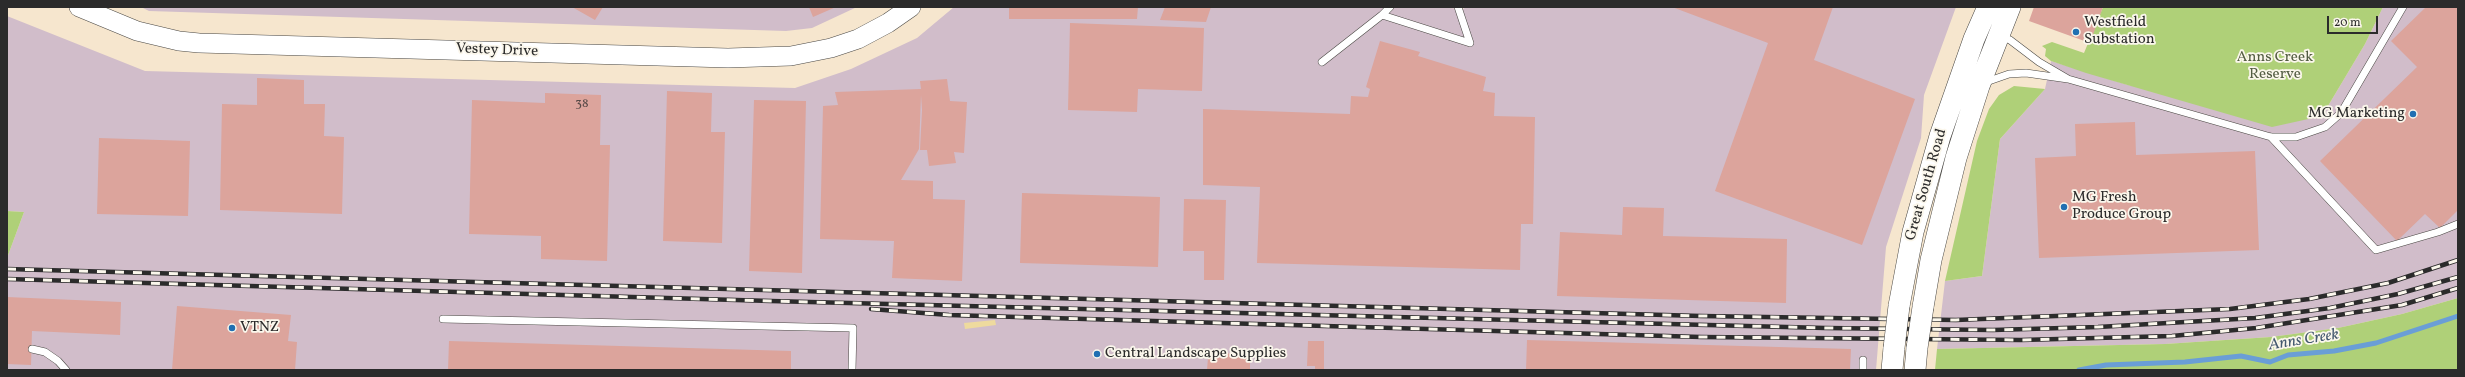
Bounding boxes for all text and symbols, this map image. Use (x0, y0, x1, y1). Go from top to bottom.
scale bar (2329, 8, 2380, 34)
place label: Westfield Substation (2084, 14, 2155, 49)
text: 20 m (2334, 15, 2361, 31)
marker: Westfield Substation (2071, 27, 2081, 37)
street label: Vestey Drive (456, 41, 538, 61)
park label: Anns Creek Reserve (2237, 49, 2313, 84)
house number: 38 (575, 97, 589, 113)
place label: MG Marketing (2308, 105, 2405, 123)
marker: MG Marketing (2408, 109, 2418, 119)
street label: Great South Road (1902, 127, 1952, 243)
place label: MG Fresh Produce Group (2072, 189, 2171, 224)
marker: MG Fresh Produce Group (2059, 202, 2069, 212)
place label: VTNZ (240, 319, 279, 337)
marker: VTNZ (227, 323, 237, 333)
water label: Anns Creek (2268, 326, 2340, 356)
place label: Central Landscape Supplies (1105, 345, 1286, 363)
marker: Central Landscape Supplies (1092, 349, 1102, 359)

